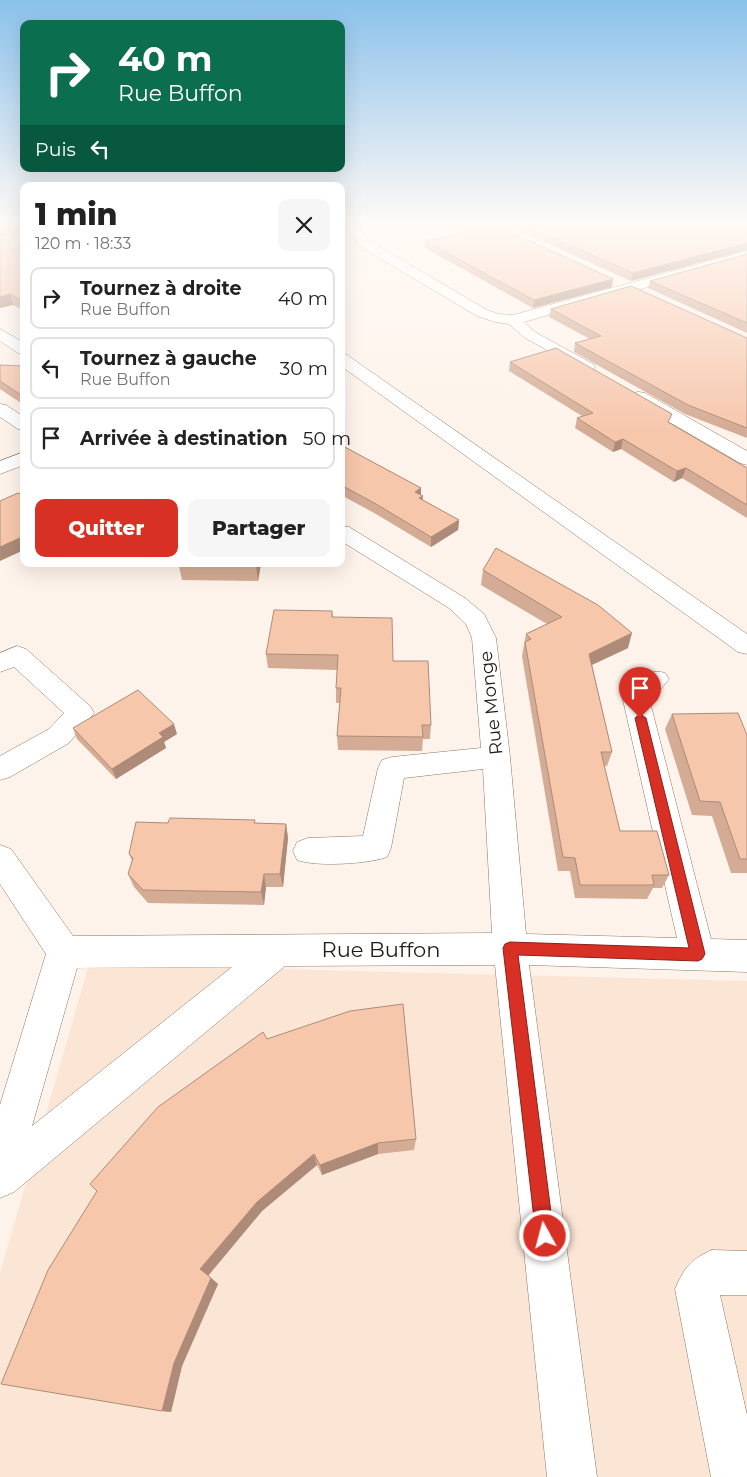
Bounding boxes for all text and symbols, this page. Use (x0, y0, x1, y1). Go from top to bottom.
text: 40 m (118, 37, 213, 80)
icon: right (35, 40, 100, 105)
text: Rue Buffon (118, 80, 243, 107)
icon: left (86, 135, 114, 163)
text: Puis (35, 138, 76, 161)
text: 1 min (35, 196, 118, 233)
button: close (278, 199, 330, 251)
text: 120 m · 18:33 (35, 234, 131, 253)
text: Tournez à droite (80, 277, 241, 300)
icon: right (37, 284, 65, 312)
text: 40 m (278, 287, 328, 310)
text: Rue Buffon (80, 300, 171, 319)
text: Tournez à gauche (80, 347, 257, 370)
icon: left (37, 354, 65, 382)
text: 30 m (280, 357, 328, 380)
text: Rue Buffon (80, 370, 171, 389)
icon: arrive (37, 424, 65, 452)
text: Arrivée à destination (80, 427, 288, 450)
text: 50 m (303, 427, 351, 450)
button: Quitter (35, 499, 178, 557)
button: Partager (188, 499, 330, 557)
street label: Rue Monge (475, 650, 507, 756)
pin (619, 667, 661, 718)
icon: arrive (626, 674, 654, 702)
street label: Rue Buffon (322, 937, 440, 962)
position arrow (518, 1209, 570, 1261)

